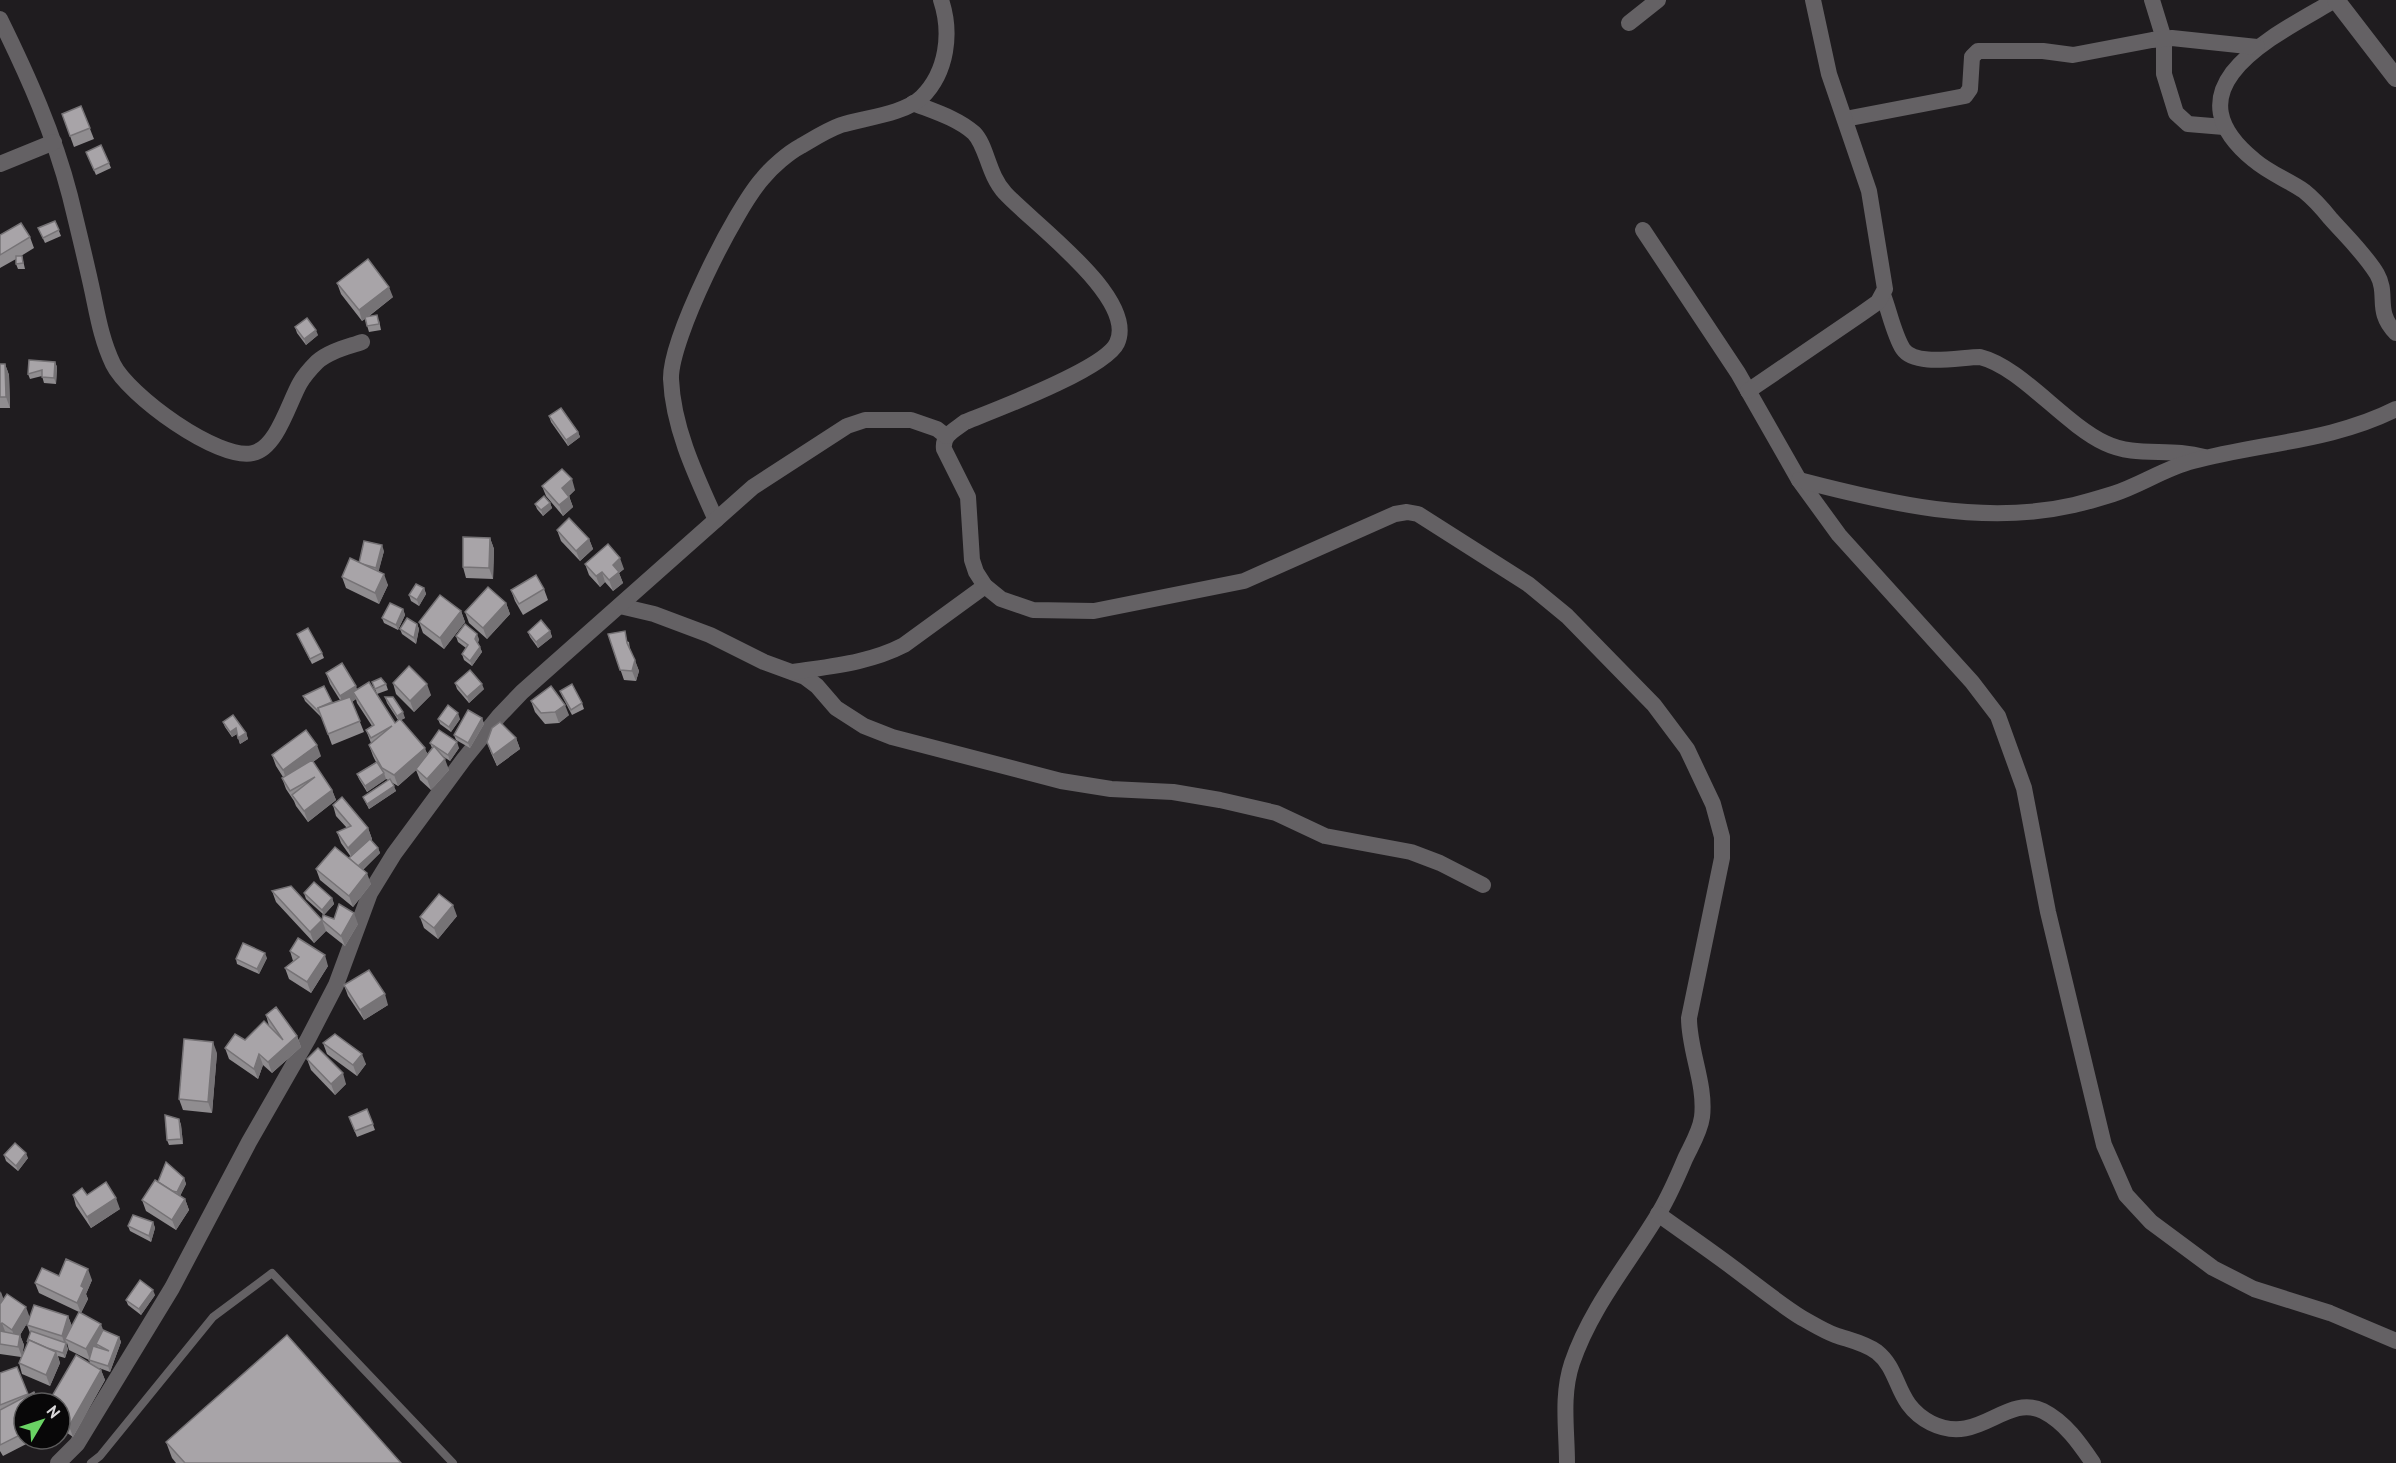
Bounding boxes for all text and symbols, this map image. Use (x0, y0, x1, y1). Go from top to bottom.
north arrow (12, 1391, 72, 1451)
text: N (43, 1401, 65, 1422)

